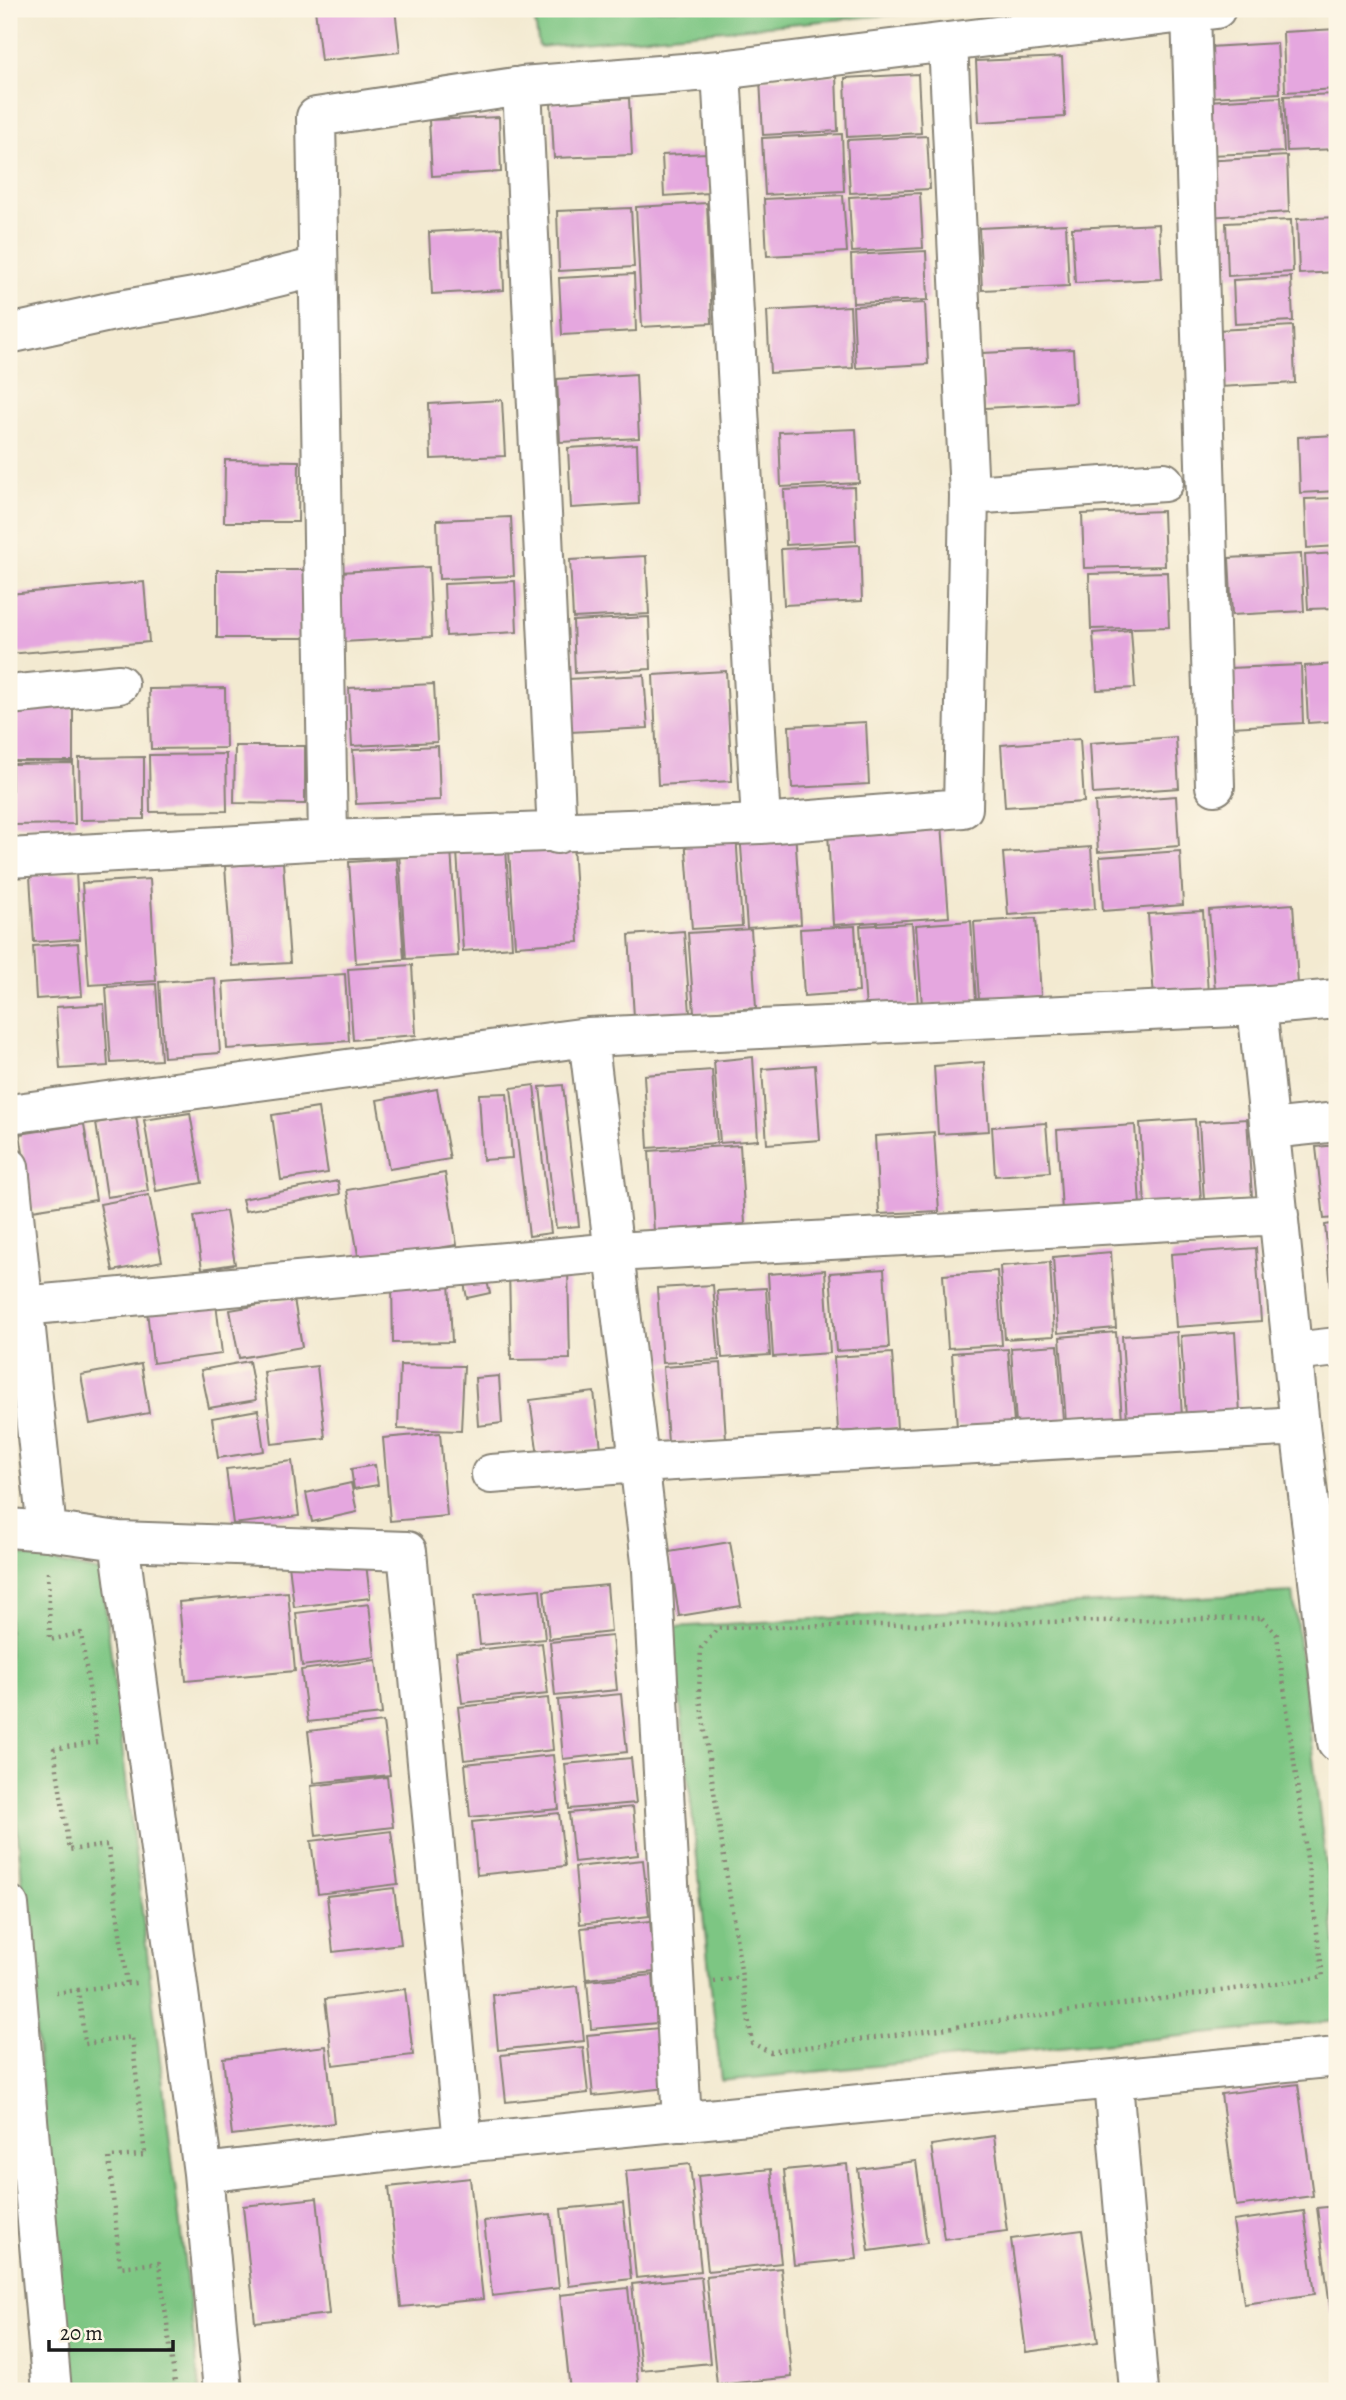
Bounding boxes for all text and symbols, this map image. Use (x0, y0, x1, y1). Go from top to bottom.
scale bar (49, 2309, 173, 2353)
text: 20 m (60, 2319, 103, 2347)

